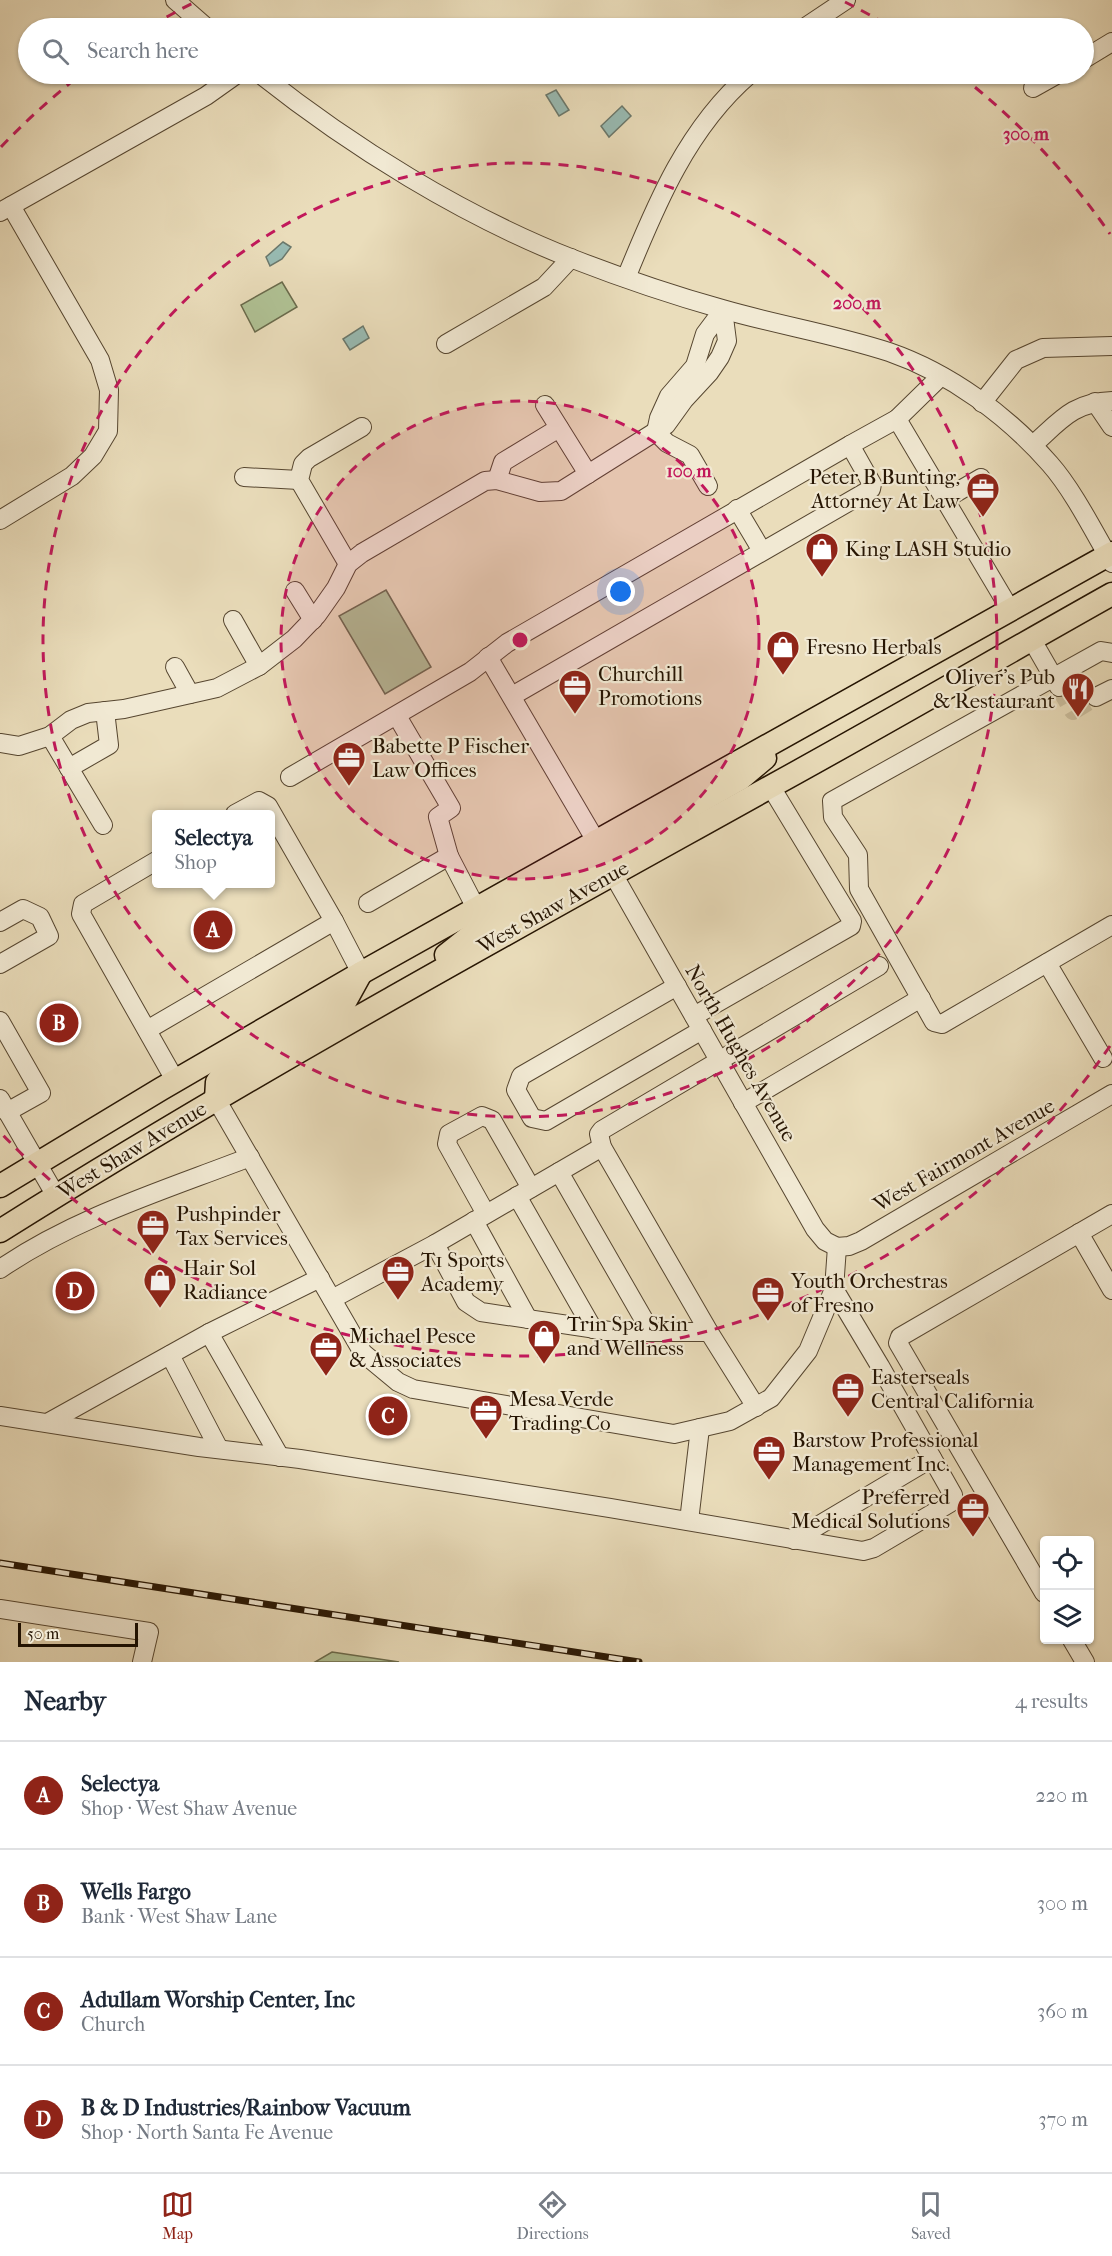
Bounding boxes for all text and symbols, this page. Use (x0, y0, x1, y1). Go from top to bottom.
search box (18, 18, 1094, 84)
icon: search (39, 35, 72, 68)
text: Search here (87, 38, 199, 64)
text: 300 m (1003, 124, 1050, 145)
text: 200 m (833, 293, 882, 314)
text: 100 m (666, 461, 713, 482)
place label: Peter B Bunting, Attorney At Law (809, 465, 961, 513)
office icon: Peter B Bunting, Attorney At Law (965, 471, 1001, 518)
shop icon: King LASH Studio (804, 531, 840, 578)
place label: King LASH Studio (845, 537, 1011, 561)
your location (606, 577, 635, 606)
shop icon: Fresno Herbals (765, 629, 801, 676)
centre of rings (510, 630, 530, 650)
place label: Fresno Herbals (806, 635, 942, 659)
place label: Churchill Promotions (598, 662, 702, 710)
place label: Oliver's Pub & Restaurant (933, 665, 1055, 713)
office icon: Churchill Promotions (557, 668, 593, 715)
restaurant icon: Oliver's Pub & Restaurant (1060, 671, 1096, 718)
place label: Babette P Fischer Law Offices (372, 734, 529, 782)
office icon: Babette P Fischer Law Offices (331, 740, 367, 787)
popup (152, 810, 275, 888)
text: Selectya (174, 825, 253, 851)
text: Shop (174, 851, 217, 874)
street label: West Shaw Avenue (472, 855, 633, 959)
pin: A (194, 908, 232, 952)
street label: North Hughes Avenue (680, 960, 802, 1146)
pin: B (40, 1000, 78, 1046)
street label: West Fairmont Avenue (868, 1093, 1059, 1217)
street label: West Shaw Avenue (52, 1096, 211, 1204)
place label: Pushpinder Tax Services (176, 1202, 288, 1250)
office icon: Pushpinder Tax Services (135, 1208, 171, 1255)
place label: T1 Sports Academy (420, 1248, 504, 1296)
office icon: T1 Sports Academy (380, 1254, 416, 1301)
place label: Hair Sol Radiance (183, 1256, 267, 1304)
shop icon: Hair Sol Radiance (142, 1262, 178, 1309)
pin: D (56, 1268, 94, 1314)
place label: Youth Orchestras of Fresno (790, 1269, 948, 1317)
office icon: Youth Orchestras of Fresno (750, 1275, 786, 1322)
place label: Trin Spa Skin and Wellness (567, 1312, 688, 1360)
shop icon: Trin Spa Skin and Wellness (526, 1318, 562, 1365)
place label: Michael Pesce & Associates (349, 1324, 476, 1372)
office icon: Michael Pesce & Associates (308, 1330, 344, 1377)
place label: Easterseals Central California (871, 1365, 1034, 1413)
office icon: Easterseals Central California (830, 1371, 866, 1418)
place label: Mesa Verde Trading Co (509, 1387, 614, 1435)
office icon: Mesa Verde Trading Co (468, 1393, 504, 1440)
pin: C (368, 1394, 408, 1438)
place label: Barstow Professional Management Inc. (792, 1428, 979, 1476)
office icon: Barstow Professional Management Inc. (751, 1434, 787, 1481)
place label: Preferred Medical Solutions (791, 1485, 951, 1533)
office icon: Preferred Medical Solutions (955, 1491, 991, 1538)
map controls (1040, 1536, 1094, 1644)
button: locate (1040, 1536, 1094, 1590)
button: layers (1040, 1590, 1094, 1644)
scale bar (18, 1620, 138, 1648)
text: 50 m (27, 1624, 59, 1643)
text: Nearby (24, 1686, 106, 1717)
text: 4 results (1015, 1690, 1088, 1713)
text: Selectya (81, 1771, 159, 1797)
text: A (37, 1784, 50, 1807)
text: 220 m (1035, 1784, 1088, 1807)
text: Shop · West Shaw Avenue (81, 1797, 297, 1820)
text: Wells Fargo (81, 1879, 191, 1905)
text: B (37, 1892, 50, 1915)
text: 300 m (1037, 1892, 1088, 1915)
text: Bank · West Shaw Lane (81, 1905, 277, 1928)
text: Adullam Worship Center, Inc (81, 1987, 355, 2013)
text: C (37, 2000, 50, 2023)
text: 360 m (1037, 2000, 1088, 2023)
text: Church (81, 2013, 145, 2036)
text: B & D Industries/Rainbow Vacuum (81, 2095, 411, 2121)
text: D (36, 2108, 51, 2131)
text: 370 m (1038, 2108, 1088, 2131)
text: Shop · North Santa Fe Avenue (81, 2121, 333, 2144)
tab: Map (161, 2188, 194, 2243)
tab: Directions (517, 2188, 589, 2243)
tab: Saved (911, 2188, 951, 2243)

